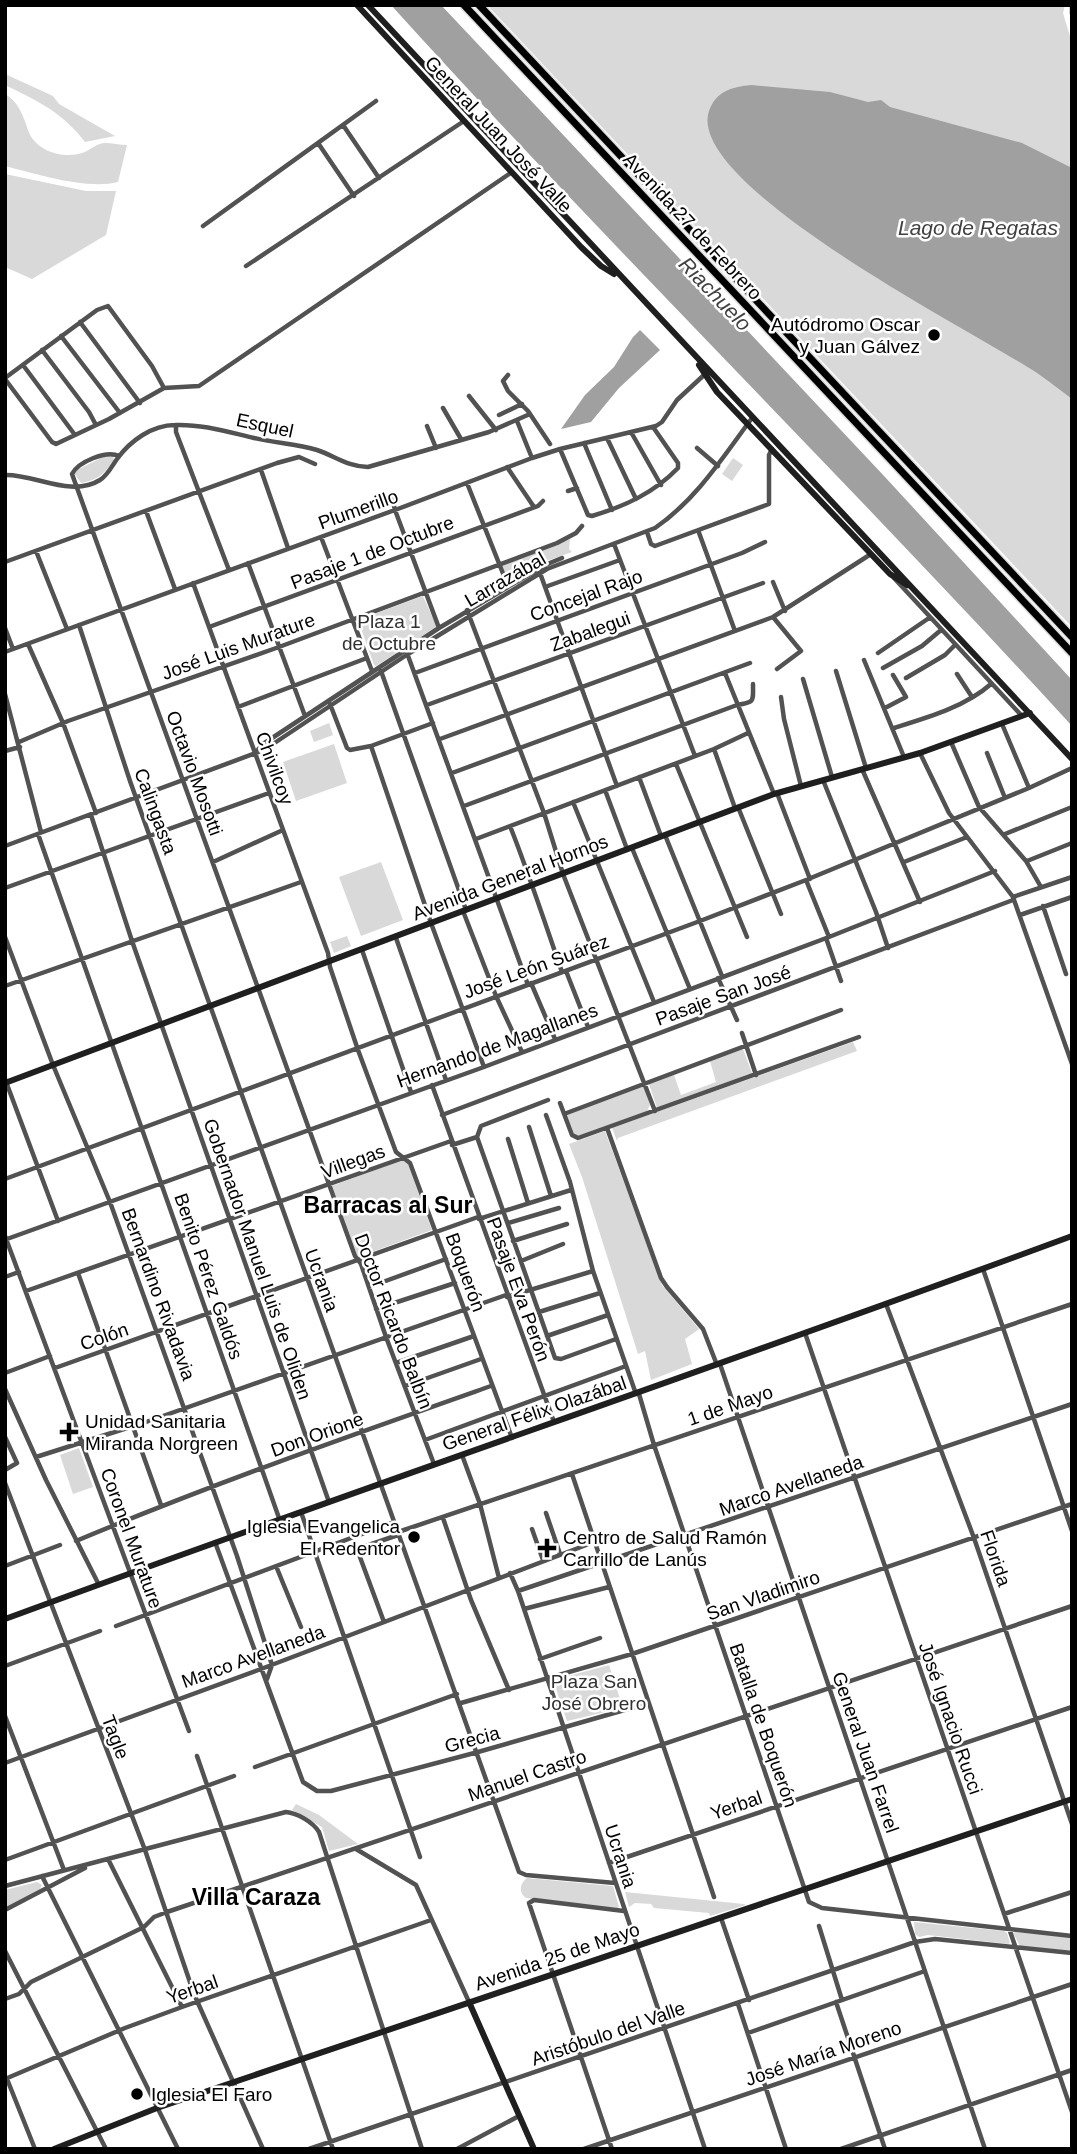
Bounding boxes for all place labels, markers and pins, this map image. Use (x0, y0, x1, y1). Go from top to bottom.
place label: Autódromo Oscar y Juan Gálvez (771, 314, 921, 357)
marker: Autódromo Oscar y Juan Gálvez (926, 327, 942, 343)
place label: Unidad Sanitaria Miranda Norgreen (85, 1411, 238, 1454)
marker: Unidad Sanitaria Miranda Norgreen (59, 1422, 79, 1442)
place label: Iglesia Evangelica El Redentor (247, 1516, 401, 1559)
place label: Centro de Salud Ramón Carrillo de Lanús (563, 1527, 767, 1570)
marker: Iglesia Evangelica El Redentor (406, 1529, 422, 1545)
marker: Centro de Salud Ramón Carrillo de Lanús (537, 1538, 557, 1558)
place label: Iglesia El Faro (151, 2084, 272, 2105)
marker: Iglesia El Faro (129, 2086, 145, 2102)

